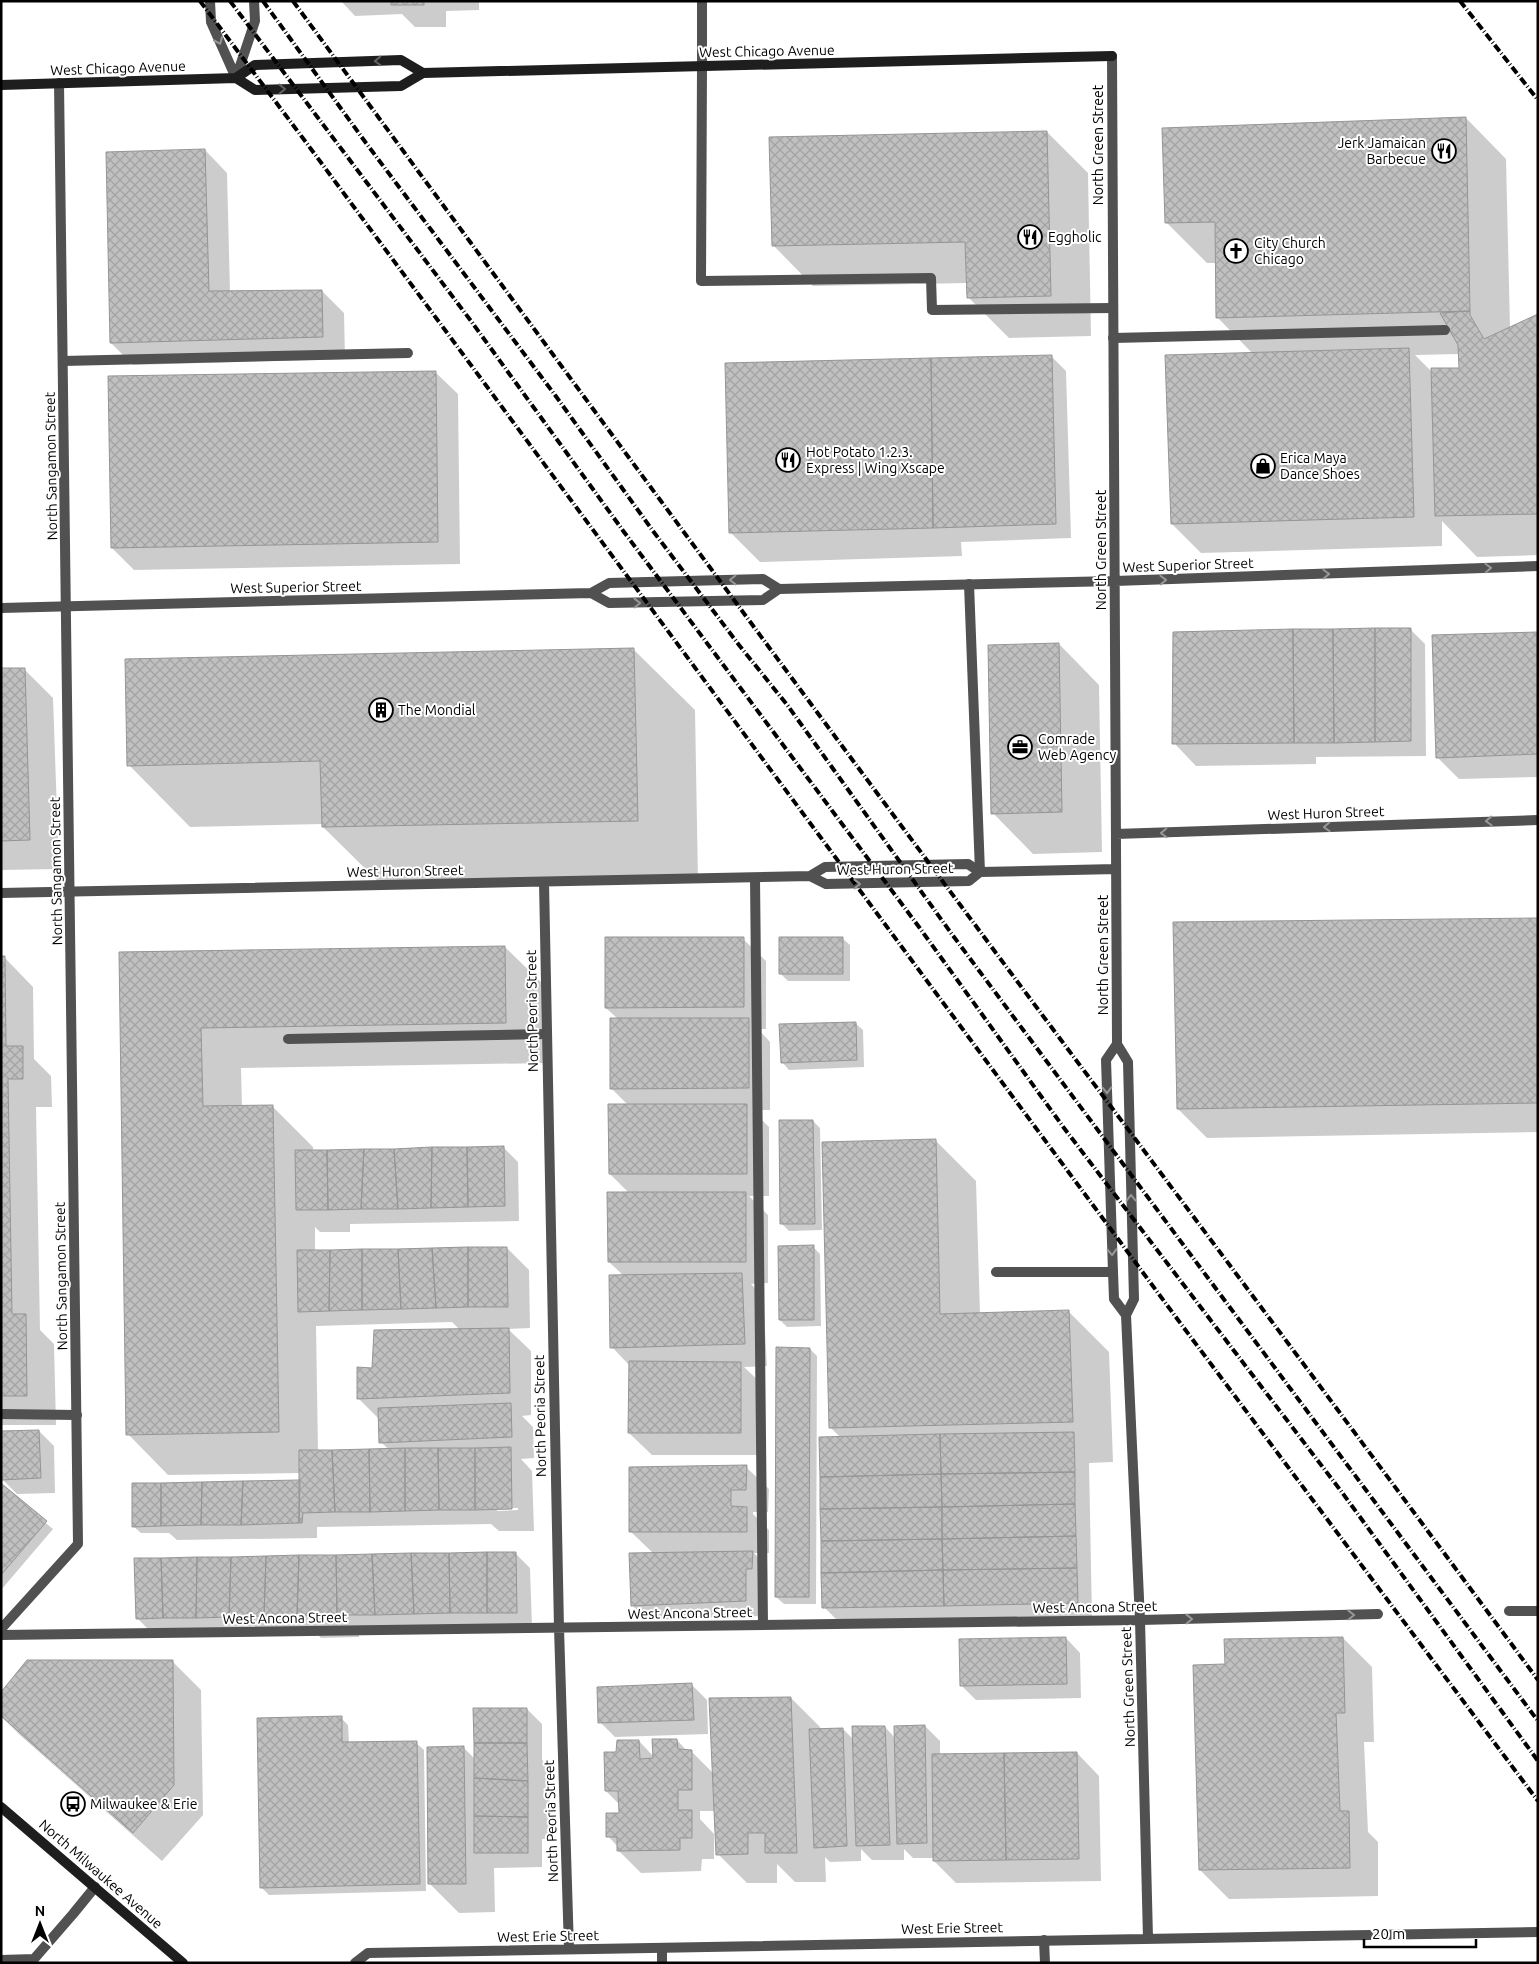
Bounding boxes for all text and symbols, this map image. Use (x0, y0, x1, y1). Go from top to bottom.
one-way arrow (213, 36, 224, 45)
street label: West Chicago Avenue (699, 42, 835, 60)
one-way arrow (374, 56, 382, 66)
street label: West Chicago Avenue (50, 58, 186, 78)
one-way arrow (278, 84, 286, 94)
street label: North Green Street (1090, 84, 1106, 205)
place label: Jerk Jamaican Barbecue (1337, 135, 1426, 167)
restaurant icon: Jerk Jamaican Barbecue (1431, 138, 1457, 164)
restaurant icon: Eggholic (1017, 224, 1043, 250)
place label: Eggholic (1048, 229, 1102, 245)
place label: City Church Chicago (1254, 235, 1326, 267)
church icon: City Church Chicago (1223, 238, 1249, 264)
street label: North Sangamon Street (42, 391, 60, 540)
place label: Hot Potato 1.2.3. Express | Wing Xscape (806, 444, 945, 476)
restaurant icon: Hot Potato 1.2.3. Express | Wing Xscape (775, 447, 801, 473)
place label: Erica Maya Dance Shoes (1280, 450, 1360, 482)
shop icon: Erica Maya Dance Shoes (1250, 453, 1276, 479)
street label: North Green Street (1093, 489, 1109, 610)
street label: West Superior Street (1122, 555, 1254, 575)
one-way arrow (1484, 562, 1492, 573)
one-way arrow (1322, 568, 1330, 579)
one-way arrow (1160, 574, 1168, 585)
one-way arrow (729, 575, 737, 585)
street label: West Superior Street (230, 578, 362, 596)
one-way arrow (633, 597, 641, 608)
building icon: The Mondial (368, 697, 394, 723)
place label: The Mondial (398, 702, 476, 718)
place label: Comrade Web Agency (1038, 731, 1116, 763)
office icon: Comrade Web Agency (1007, 734, 1033, 760)
street label: North Sangamon Street (47, 796, 65, 945)
street label: West Huron Street (1267, 803, 1385, 823)
one-way arrow (1485, 816, 1493, 827)
one-way arrow (1322, 822, 1330, 832)
one-way arrow (1160, 827, 1168, 838)
street label: West Huron Street (836, 860, 954, 878)
street label: West Huron Street (346, 862, 464, 880)
one-way arrow (853, 878, 861, 889)
street label: North Green Street (1095, 894, 1111, 1015)
street label: North Peoria Street (523, 949, 541, 1072)
one-way arrow (1102, 1086, 1112, 1094)
one-way arrow (1126, 1194, 1137, 1202)
street label: North Sangamon Street (52, 1201, 70, 1350)
one-way arrow (1107, 1248, 1117, 1256)
street label: North Peoria Street (531, 1354, 549, 1477)
street label: West Ancona Street (1033, 1598, 1158, 1616)
street label: West Ancona Street (628, 1604, 753, 1622)
street label: West Ancona Street (223, 1609, 348, 1627)
one-way arrow (1347, 1609, 1355, 1620)
one-way arrow (1185, 1614, 1193, 1624)
street label: North Green Street (1118, 1626, 1138, 1748)
street label: North Peoria Street (541, 1759, 561, 1882)
bus stop icon: Milwaukee & Erie (60, 1791, 86, 1817)
place label: Milwaukee & Erie (90, 1796, 197, 1812)
street label: North Milwaukee Avenue (36, 1816, 166, 1932)
north arrow (15, 1899, 65, 1949)
scale bar (1364, 1916, 1476, 1948)
street label: West Erie Street (901, 1919, 1004, 1937)
text: 20 m (1372, 1925, 1405, 1942)
street label: West Erie Street (497, 1927, 600, 1945)

